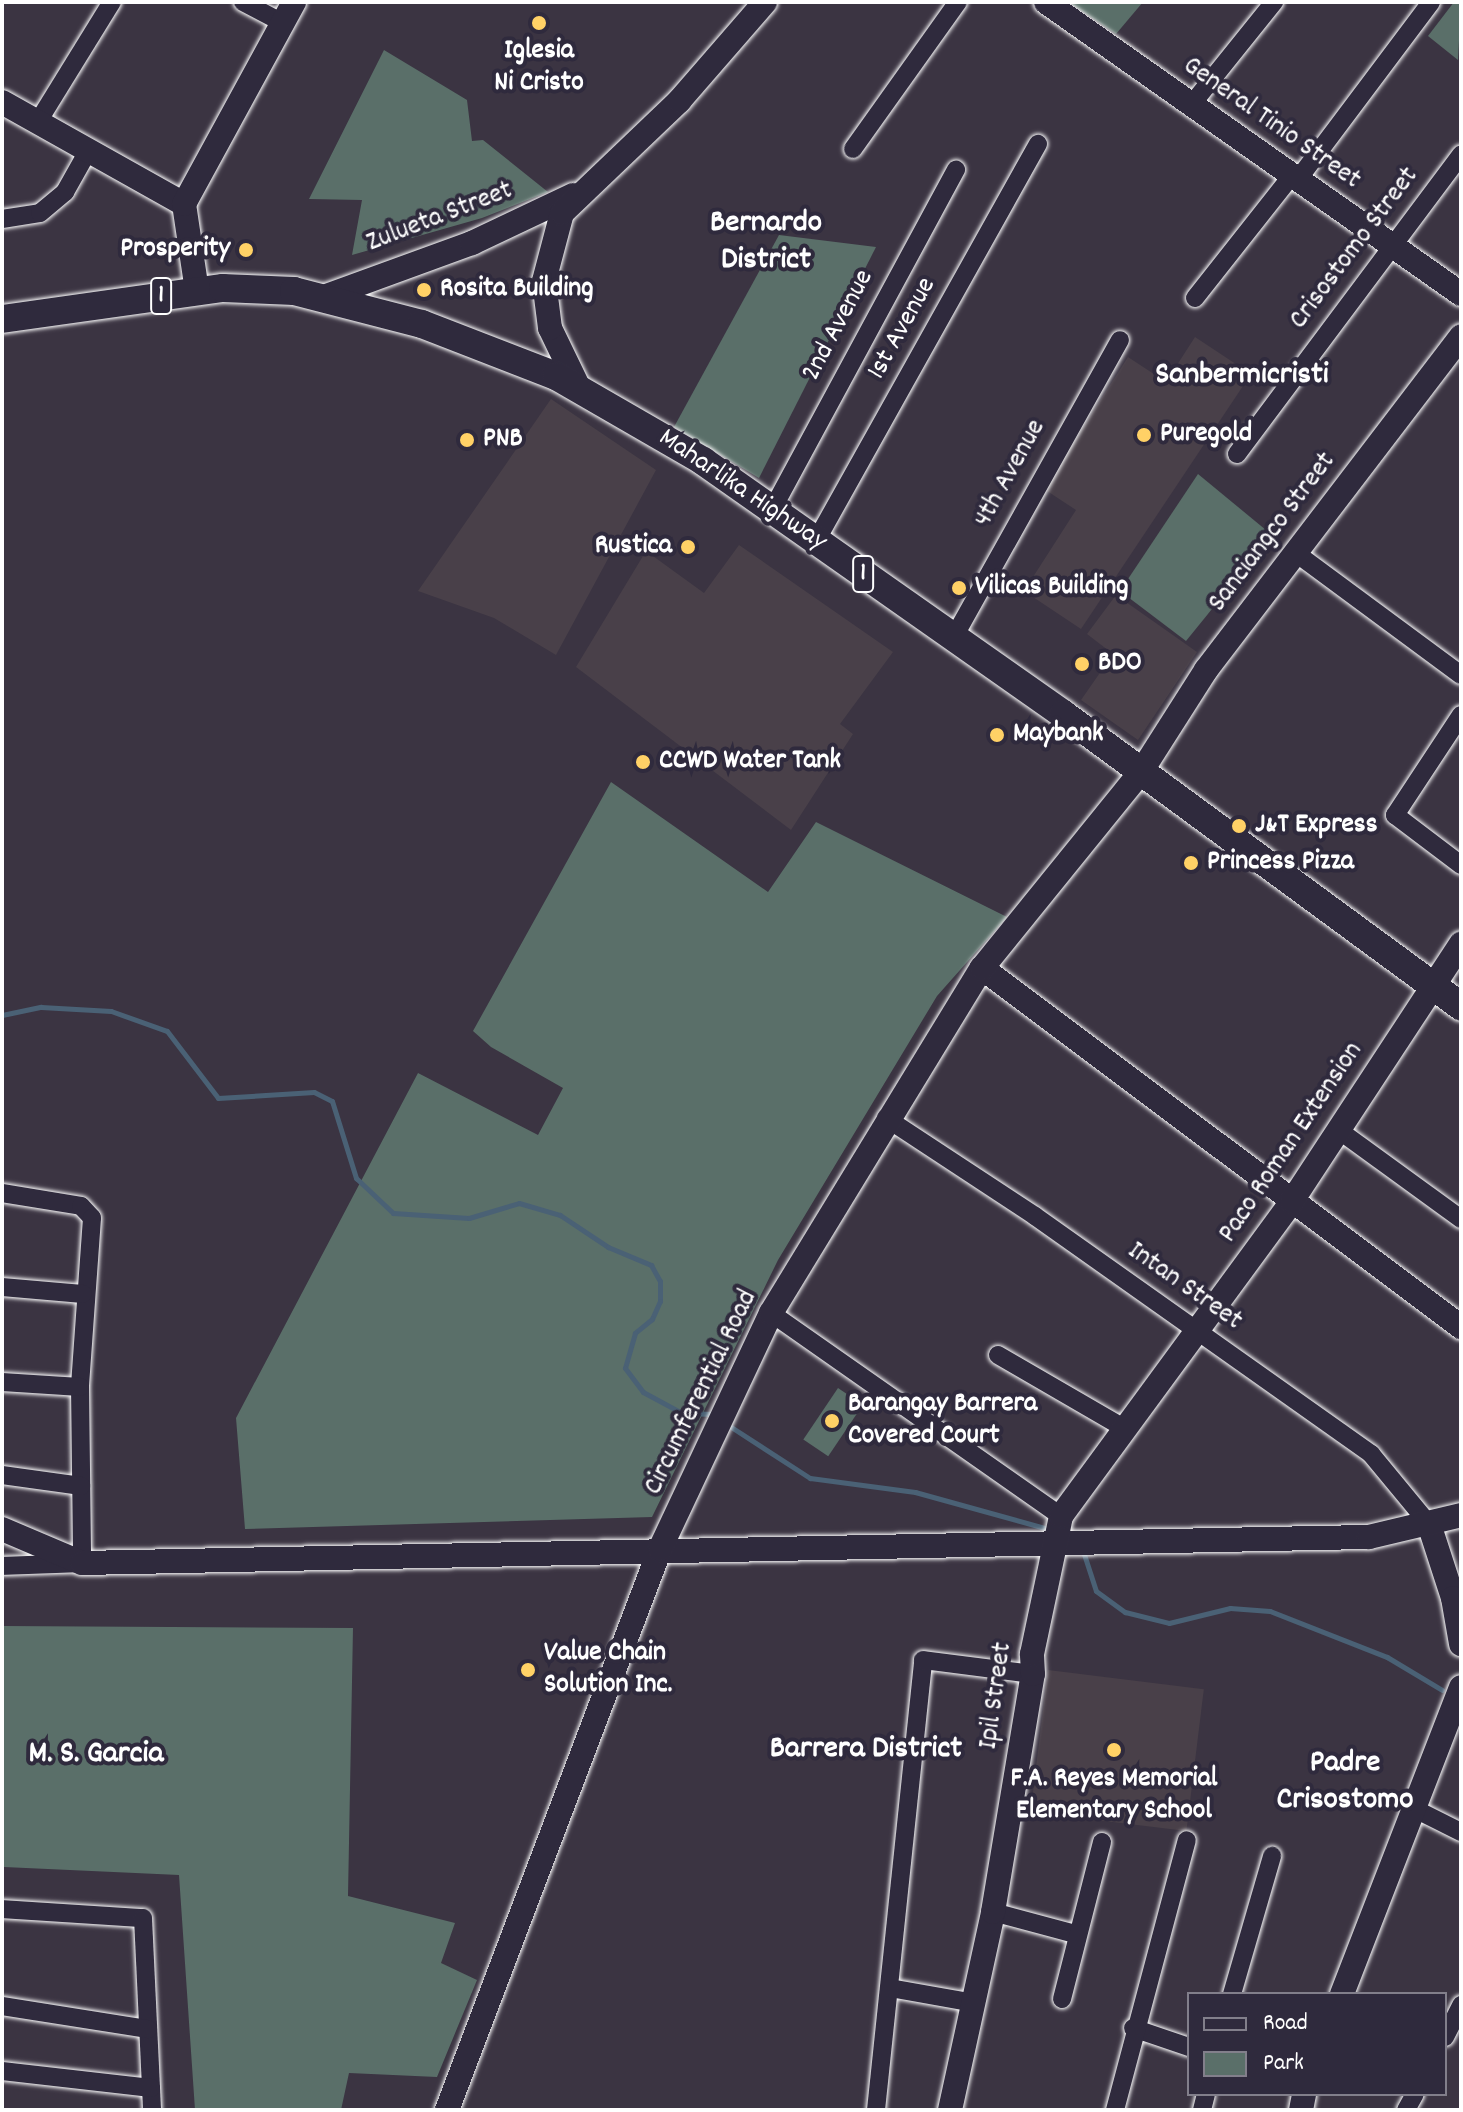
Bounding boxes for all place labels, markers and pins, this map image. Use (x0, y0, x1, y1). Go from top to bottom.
marker: Iglesia Ni Cristo (530, 14, 548, 32)
place label: Iglesia Ni Cristo (494, 35, 584, 101)
place label: Prosperity (120, 233, 230, 267)
marker: Prosperity (237, 241, 255, 259)
place label: Rosita Building (440, 273, 593, 307)
marker: Rosita Building (415, 281, 433, 299)
place label: Puregold (1160, 418, 1252, 452)
place label: PNB (483, 423, 523, 457)
marker: Puregold (1135, 426, 1153, 444)
marker: PNB (458, 431, 476, 449)
place label: Rustica (595, 530, 672, 564)
marker: Rustica (679, 538, 697, 556)
place label: Vilicas Building (975, 571, 1129, 605)
marker: Vilicas Building (950, 579, 968, 597)
place label: BDO (1098, 647, 1142, 681)
marker: BDO (1073, 655, 1091, 673)
place label: Maybank (1013, 718, 1104, 752)
marker: Maybank (988, 726, 1006, 744)
place label: CCWD Water Tank (659, 745, 841, 779)
marker: CCWD Water Tank (634, 753, 652, 771)
place label: J&T Express (1255, 809, 1377, 843)
marker: J&T Express (1230, 817, 1248, 835)
place label: Princess Pizza (1207, 846, 1354, 880)
marker: Princess Pizza (1182, 854, 1200, 872)
place label: Barangay Barrera Covered Court (848, 1388, 1037, 1454)
marker: Barangay Barrera Covered Court (823, 1412, 841, 1430)
place label: Value Chain Solution Inc. (544, 1637, 672, 1703)
marker: Value Chain Solution Inc. (519, 1661, 537, 1679)
marker: F.A. Reyes Memorial Elementary School (1105, 1741, 1123, 1759)
place label: F.A. Reyes Memorial Elementary School (1010, 1763, 1218, 1829)

